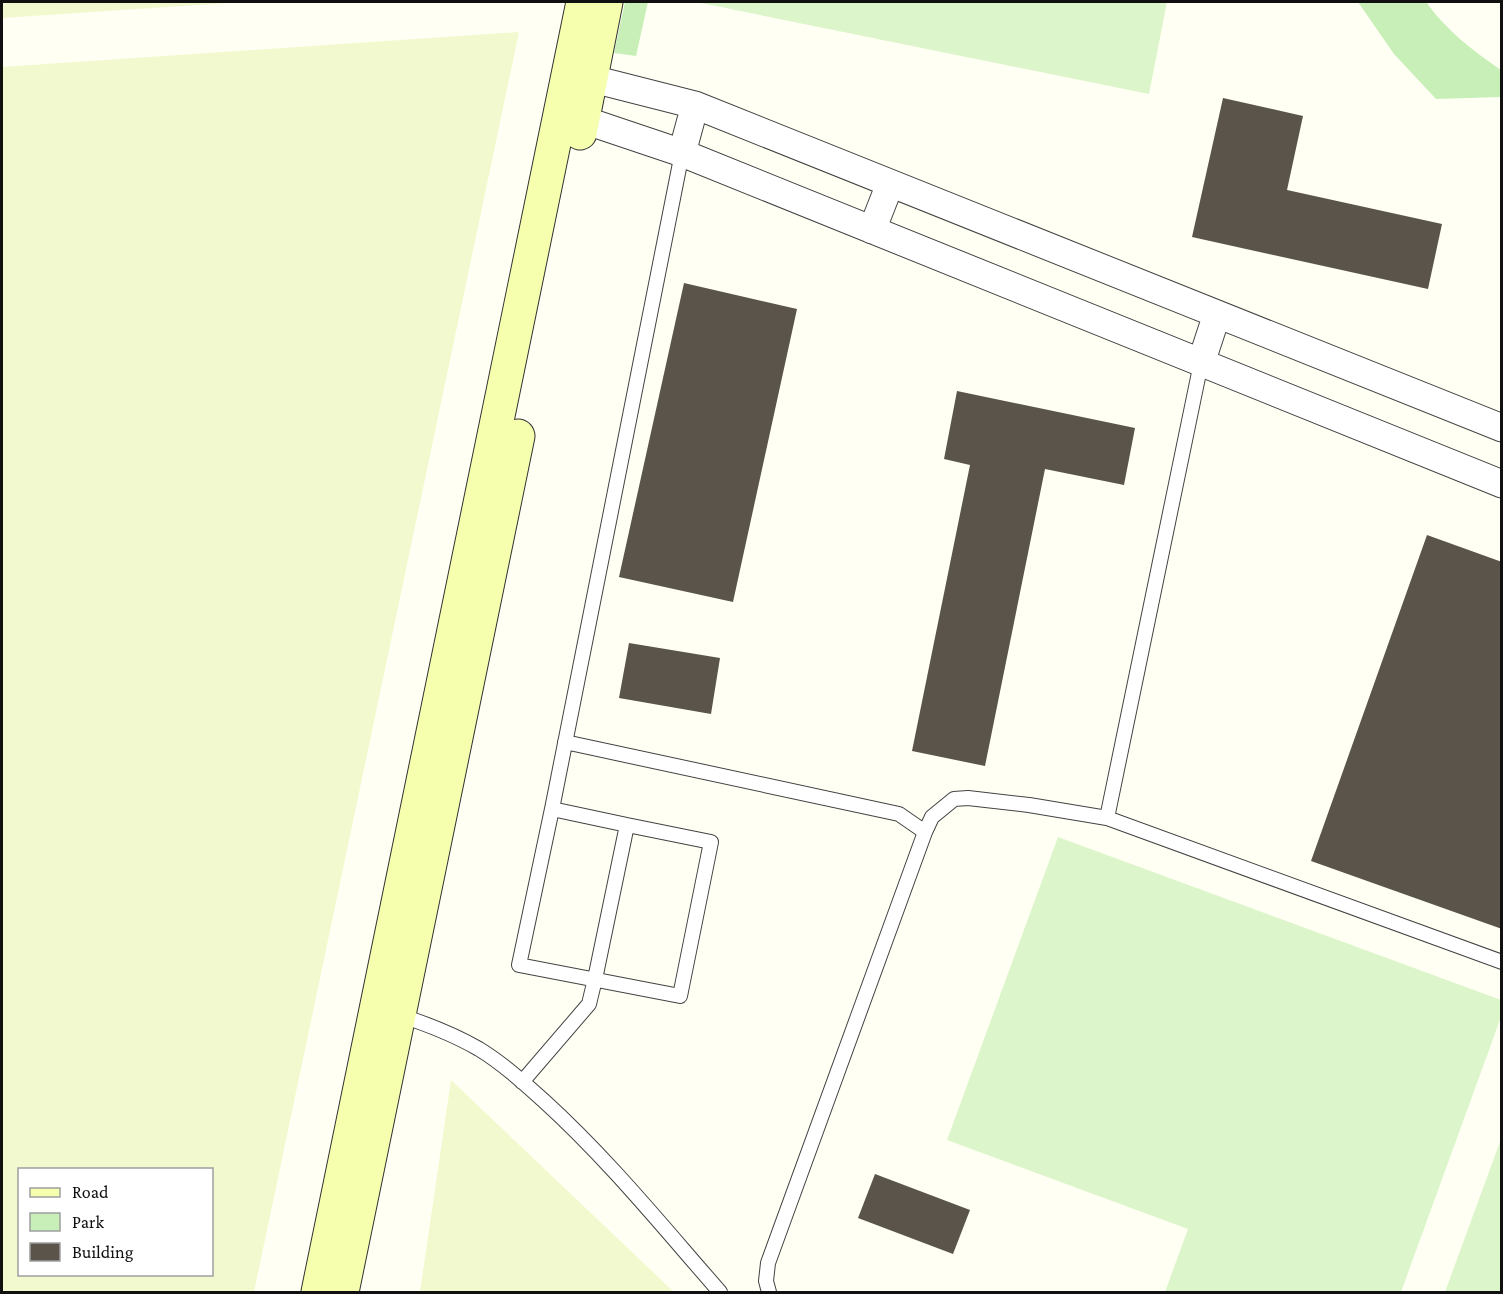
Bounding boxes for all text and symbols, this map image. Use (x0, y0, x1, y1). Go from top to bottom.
legend (18, 1168, 213, 1276)
text: Road (72, 1182, 109, 1202)
text: Park (72, 1212, 104, 1232)
text: Building (72, 1242, 134, 1262)

